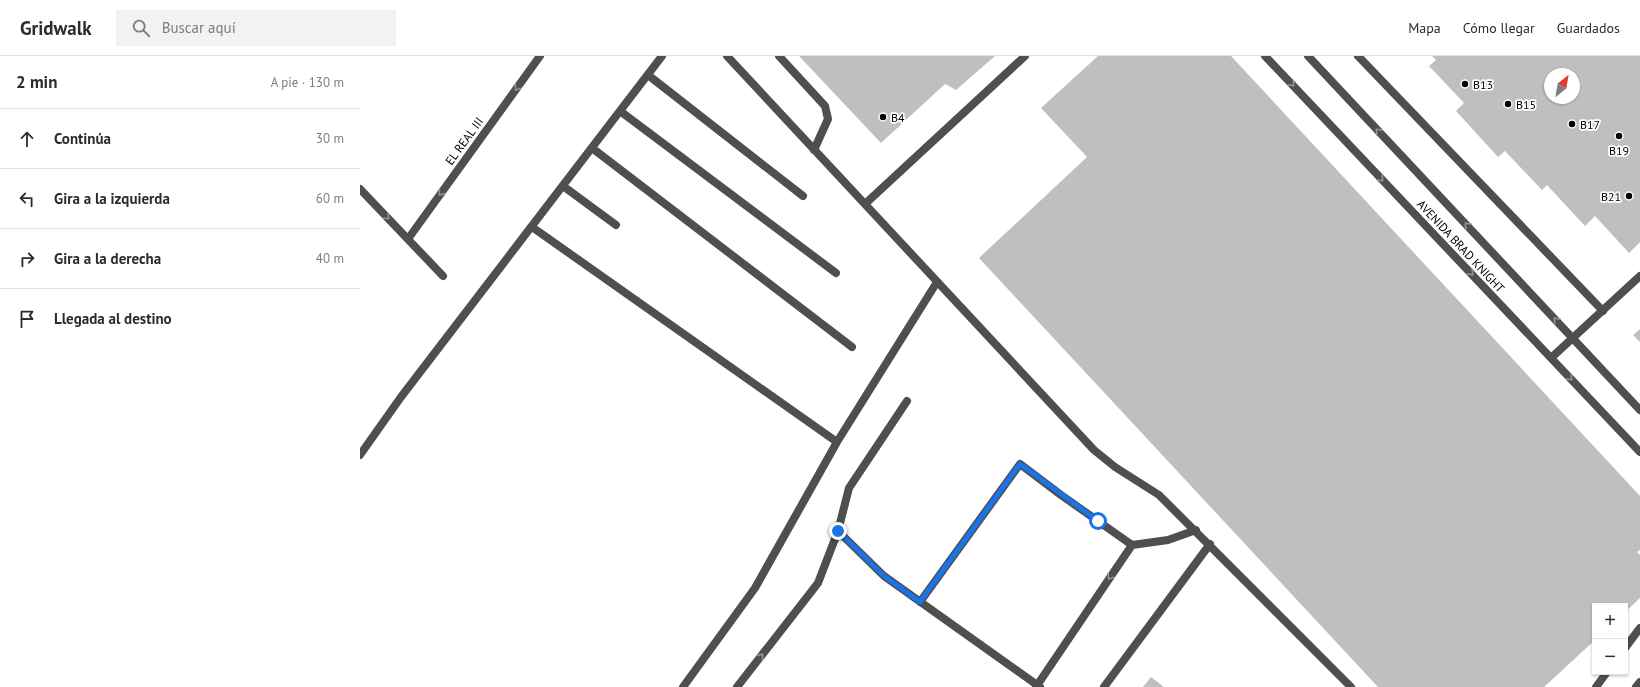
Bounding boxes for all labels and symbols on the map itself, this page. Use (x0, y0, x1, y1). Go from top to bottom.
north arrow (1544, 68, 1580, 104)
place label: B13 (1473, 77, 1493, 92)
one-way arrow (1287, 79, 1295, 87)
marker: B13 (1460, 79, 1470, 89)
one-way arrow (515, 83, 522, 90)
place label: B15 (1516, 97, 1536, 112)
marker: B15 (1503, 99, 1513, 109)
place label: B4 (891, 110, 905, 125)
marker: B4 (878, 112, 888, 122)
street label: EL REAL III (442, 114, 486, 168)
place label: B17 (1580, 117, 1600, 132)
marker: B17 (1567, 119, 1577, 129)
one-way arrow (1376, 128, 1383, 135)
marker: B19 (1614, 131, 1624, 141)
place label: B19 (1609, 143, 1629, 158)
one-way arrow (1376, 174, 1384, 182)
one-way arrow (438, 189, 446, 196)
place label: B21 (1601, 189, 1621, 204)
marker: B21 (1624, 191, 1634, 201)
street label: AVENIDA BRAD KNIGHT (1414, 196, 1508, 296)
one-way arrow (382, 212, 390, 220)
one-way arrow (1464, 222, 1472, 230)
one-way arrow (1466, 268, 1473, 276)
one-way arrow (1553, 317, 1561, 325)
one-way arrow (1565, 373, 1572, 381)
route start (1089, 512, 1107, 530)
route end (829, 522, 847, 540)
one-way arrow (1107, 573, 1115, 580)
one-way arrow (756, 654, 763, 661)

